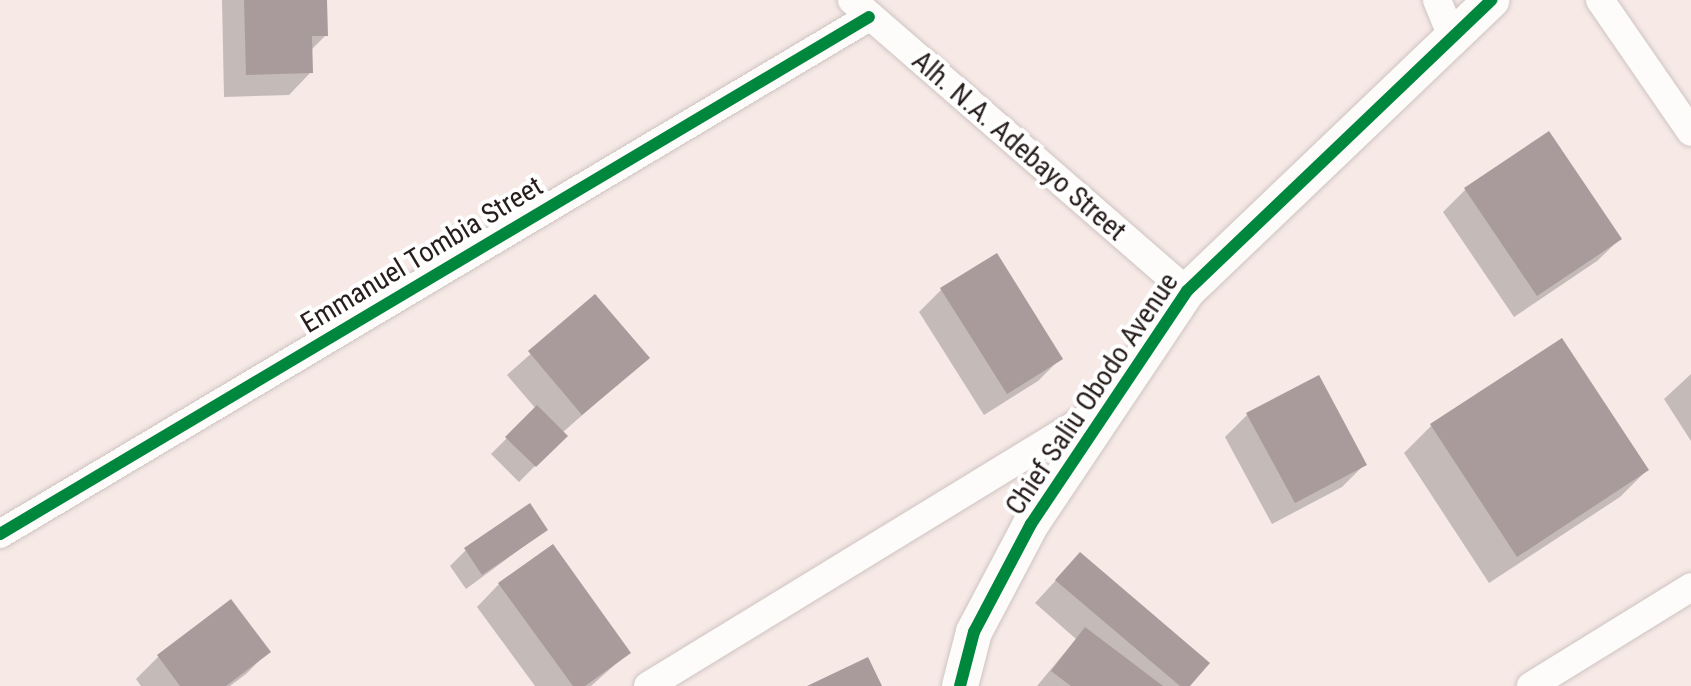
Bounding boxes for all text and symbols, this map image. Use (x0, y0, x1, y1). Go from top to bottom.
street label: Alh. N.A. Adebayo Street (905, 44, 1133, 248)
street label: Emmanuel Tombia Street (295, 169, 549, 341)
street label: Chief Saliu Obodo Avenue (998, 267, 1186, 521)

